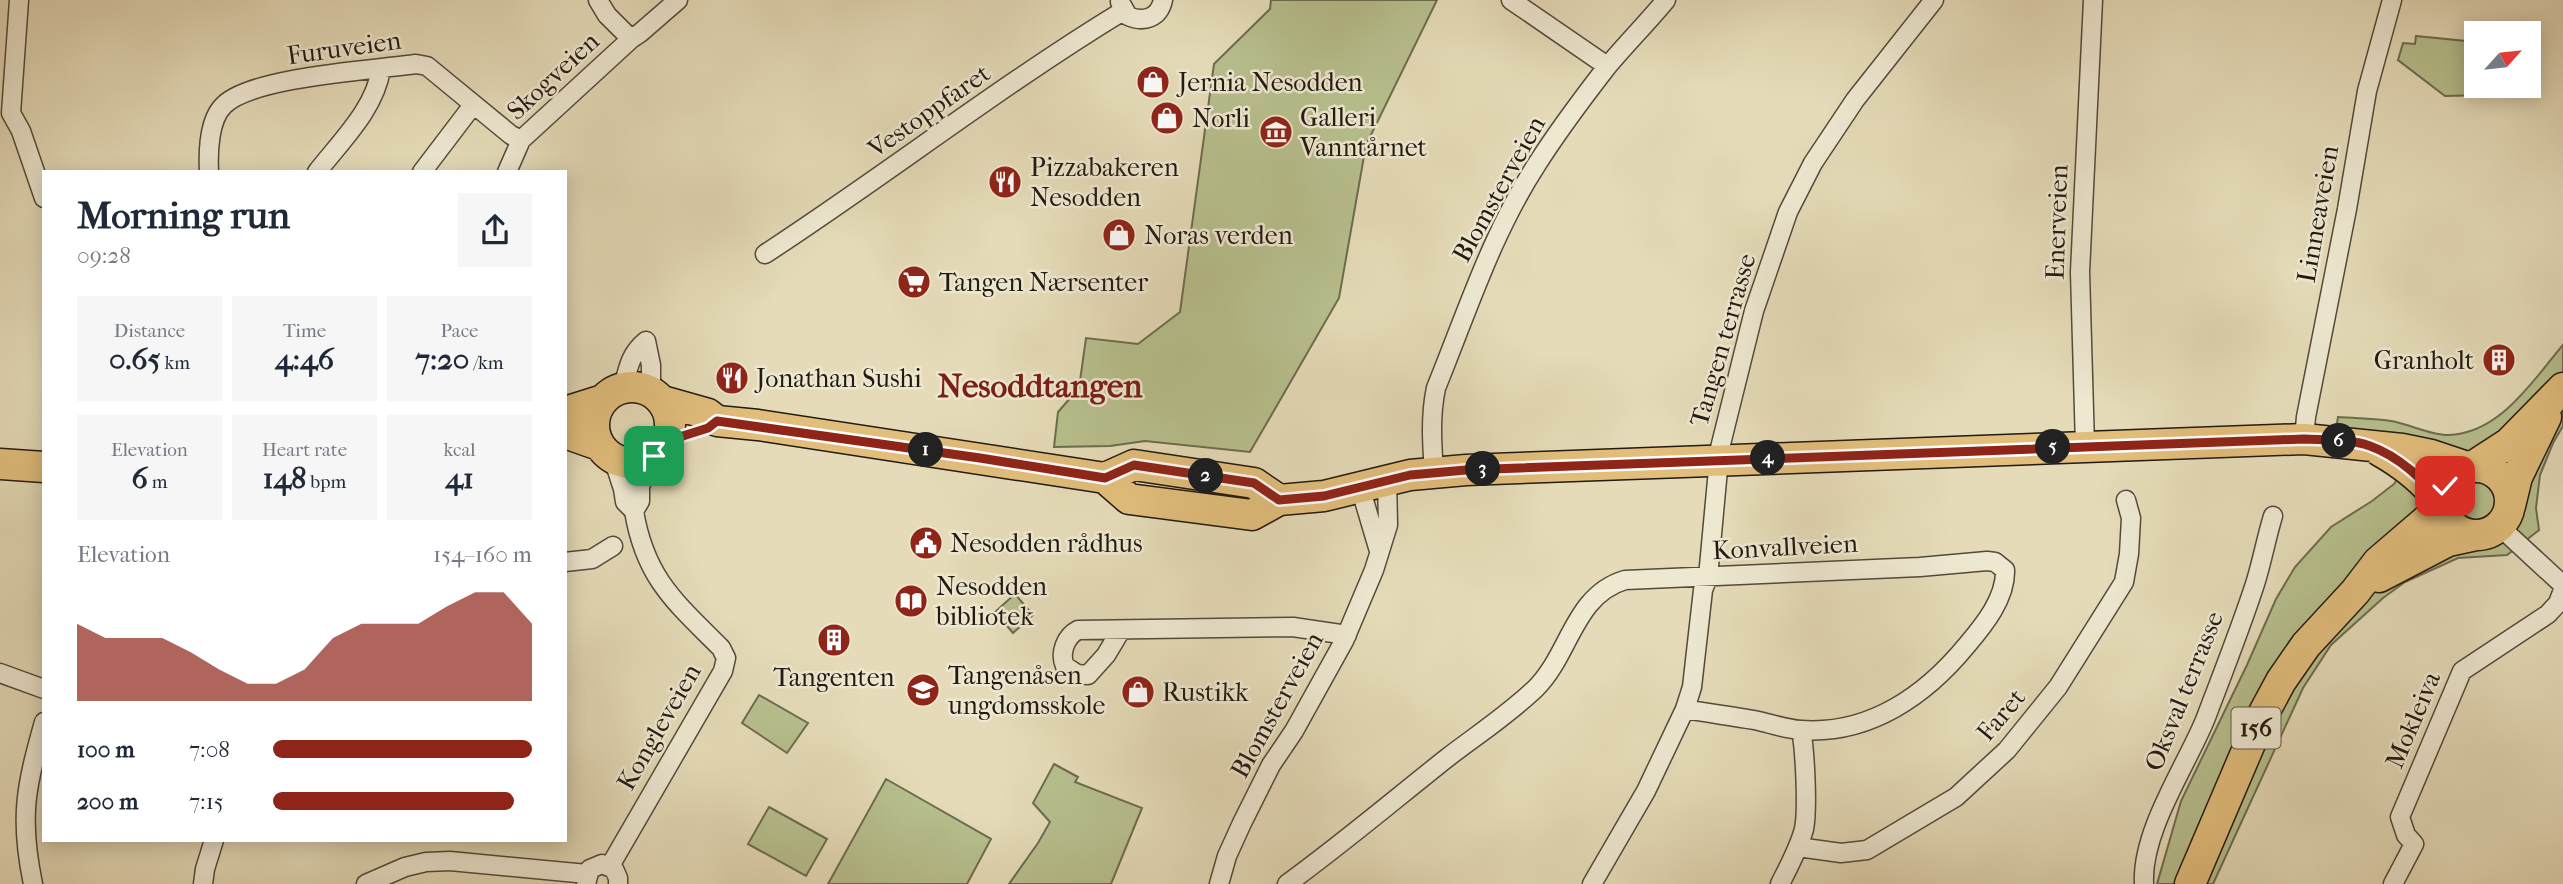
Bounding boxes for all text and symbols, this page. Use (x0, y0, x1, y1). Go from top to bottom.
north arrow (2464, 21, 2541, 98)
map controls (2464, 21, 2541, 98)
street label: Furuveien (285, 25, 403, 71)
street label: Skogveien (501, 26, 605, 126)
street label: Vestoppfaret (861, 57, 997, 165)
shop icon: Jernia Nesodden (1134, 63, 1172, 101)
place label: Jernia Nesodden (1176, 67, 1363, 98)
shop icon: Norli (1148, 99, 1186, 137)
place label: Galleri Vanntårnet (1299, 102, 1428, 163)
place label: Norli (1192, 103, 1250, 134)
street label: Blomsterveien (1446, 111, 1552, 267)
museum icon: Galleri Vanntårnet (1257, 113, 1295, 151)
street label: Linneaveien (2291, 143, 2345, 285)
place label: Pizzabakeren Nesodden (1030, 152, 1179, 213)
restaurant icon: Pizzabakeren Nesodden (986, 163, 1024, 201)
street label: Enerveien (2039, 164, 2075, 280)
text: Morning run (77, 193, 290, 238)
button: share (458, 193, 532, 267)
shop icon: Noras verden (1100, 216, 1138, 254)
place label: Noras verden (1144, 220, 1293, 251)
text: 09:28 (77, 242, 131, 269)
street label: Tangen terrasse (1684, 250, 1762, 430)
supermarket icon: Tangen Nærsenter (895, 263, 933, 301)
place label: Tangen Nærsenter (939, 267, 1148, 298)
text: Distance (114, 320, 185, 342)
text: Time (283, 320, 326, 342)
text: Pace (441, 320, 478, 342)
building icon: Granholt (2480, 341, 2518, 379)
text: 0.65 (109, 342, 160, 377)
text: 4:46 (275, 342, 334, 377)
text: 7:20 (415, 342, 469, 377)
place label: Granholt (2374, 345, 2475, 376)
text: km (160, 352, 190, 374)
text: /km (469, 352, 504, 374)
restaurant icon: Jonathan Sushi (713, 359, 751, 397)
place label: Jonathan Sushi (754, 363, 922, 394)
district label: Nesoddtangen (938, 367, 1143, 406)
pin: 6 (2322, 424, 2356, 458)
pin (624, 426, 684, 486)
text: 6 (2333, 429, 2344, 451)
pin: 5 (2036, 430, 2070, 464)
pin: 1 (908, 433, 944, 468)
text: 5 (2048, 435, 2057, 457)
icon: arrive (635, 437, 673, 475)
text: 1 (922, 438, 929, 460)
text: Elevation (111, 439, 188, 461)
text: Heart rate (262, 439, 347, 461)
text: kcal (444, 439, 475, 461)
pin: 4 (1750, 440, 1786, 476)
text: 4 (1762, 446, 1773, 468)
pin: 3 (1466, 452, 1500, 486)
pin (2415, 456, 2475, 516)
text: 3 (1479, 457, 1486, 479)
pin: 2 (1188, 458, 1224, 494)
text: 6 (131, 461, 148, 496)
text: 148 (263, 461, 306, 496)
text: 41 (445, 461, 474, 496)
text: 2 (1201, 464, 1210, 486)
icon: check (2426, 467, 2464, 505)
text: m (148, 471, 168, 493)
text: bpm (306, 471, 346, 493)
public building icon: Nesodden rådhus (907, 524, 945, 562)
place label: Nesodden rådhus (950, 528, 1143, 559)
street label: Konvallveien (1711, 528, 1859, 566)
text: Elevation (77, 541, 170, 568)
text: 154–160 m (433, 541, 532, 568)
place label: Nesodden bibliotek (935, 571, 1047, 632)
library icon: Nesodden bibliotek (892, 582, 930, 620)
street label: Oksval terrasse (2138, 607, 2230, 775)
building icon: Tangenten (815, 621, 853, 659)
street label: Blomsterveien (1224, 627, 1330, 783)
street label: Kongleveien (610, 658, 708, 796)
place label: Tangenåsen ungdomsskole (947, 660, 1105, 721)
place label: Tangenten (773, 662, 895, 693)
street label: Mokleiva (2379, 666, 2448, 773)
school or university icon: Tangenåsen ungdomsskole (904, 671, 942, 709)
shop icon: Rustikk (1119, 673, 1157, 711)
place label: Rustikk (1162, 677, 1249, 708)
street label: Faret (1970, 682, 2032, 748)
road number: 156 (2232, 708, 2280, 748)
text: 100 m (77, 736, 135, 763)
text: 7:08 (189, 736, 230, 763)
text: 200 m (77, 788, 138, 815)
text: 7:15 (189, 788, 224, 815)

